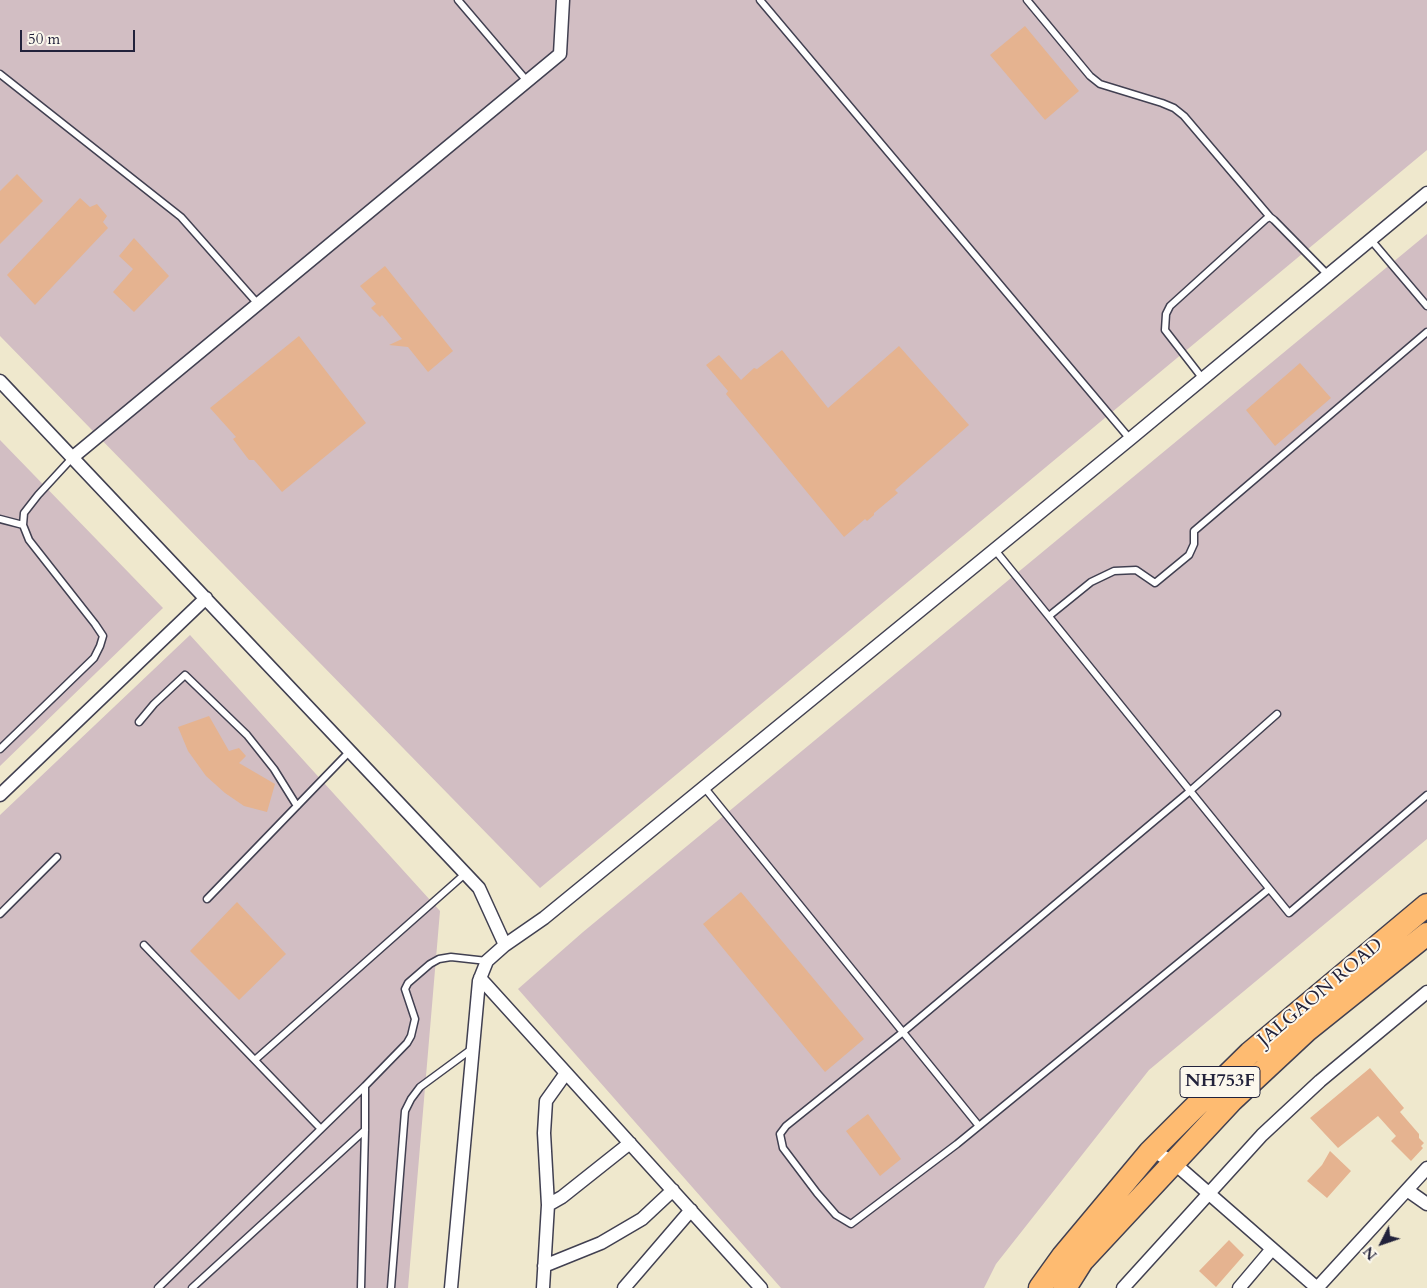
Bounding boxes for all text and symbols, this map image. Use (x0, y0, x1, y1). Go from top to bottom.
scale bar (22, 20, 138, 52)
text: 50 m (28, 29, 60, 49)
street label: JALGAON ROAD (1254, 934, 1388, 1052)
road number: NH753F (1180, 1066, 1260, 1098)
north arrow (1357, 1218, 1407, 1268)
text: N (1359, 1242, 1381, 1264)

